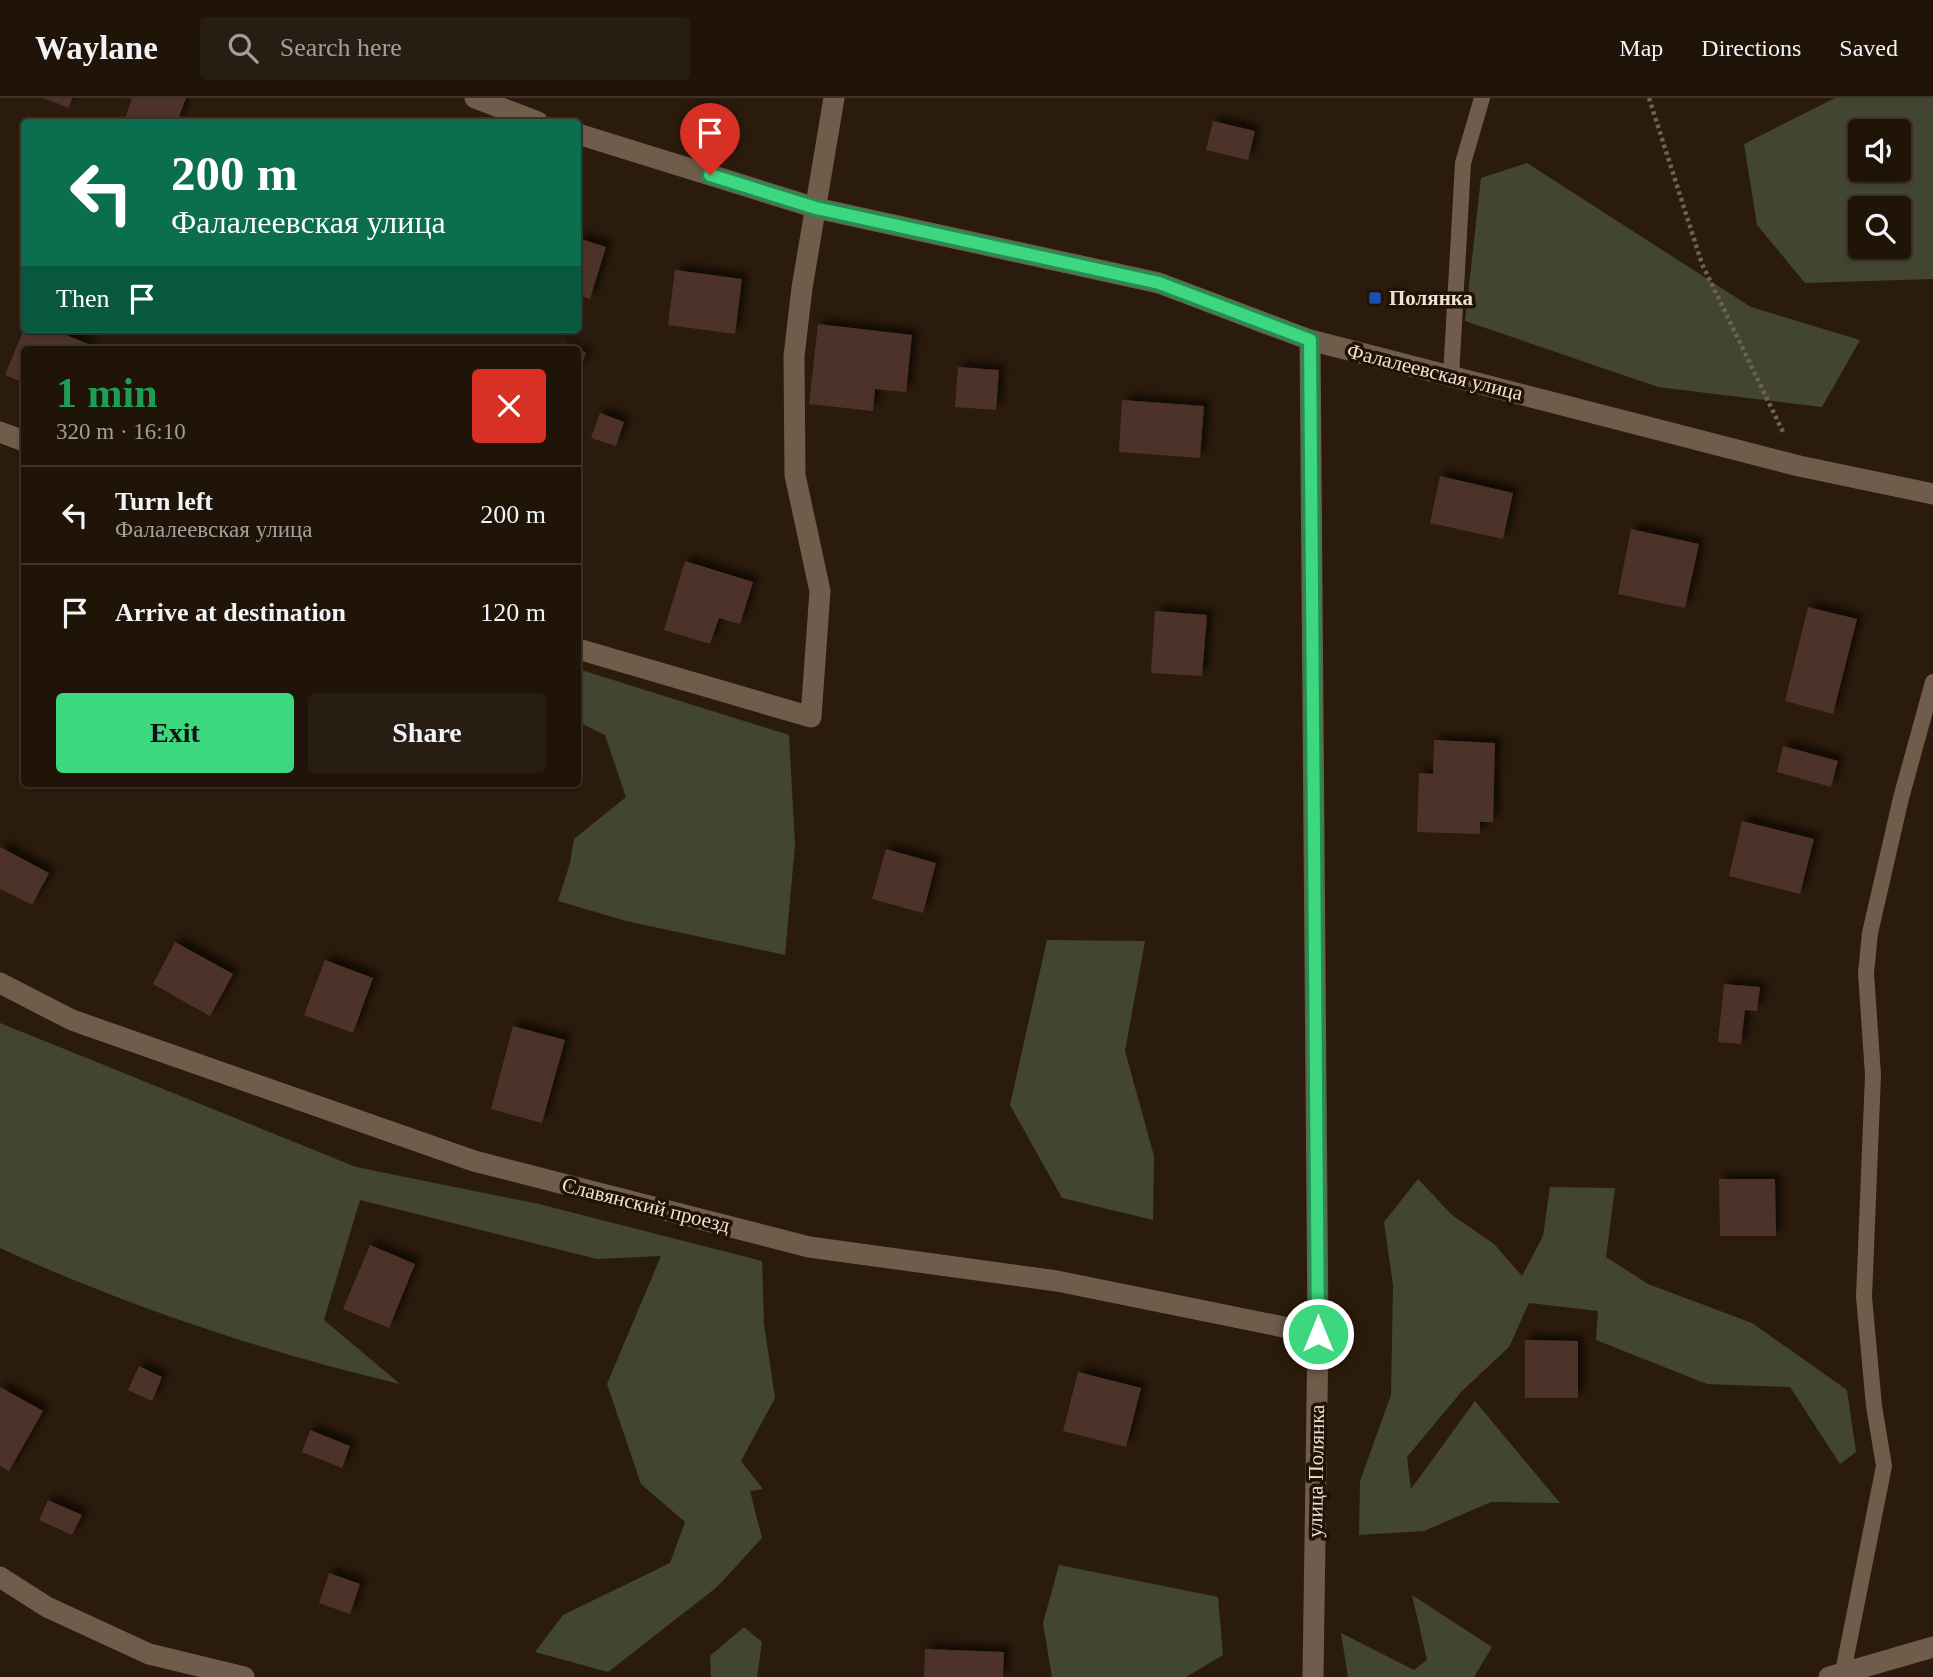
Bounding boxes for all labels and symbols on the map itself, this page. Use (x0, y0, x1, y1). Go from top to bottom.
pin (680, 103, 740, 175)
place label: Полянка (1389, 286, 1474, 310)
marker: Полянка (1367, 290, 1383, 306)
street label: Фалалеевская улица (1345, 339, 1526, 406)
street label: Славянский проезд (560, 1173, 733, 1238)
position arrow (1281, 1297, 1355, 1371)
street label: улица Полянка (1303, 1404, 1329, 1538)

